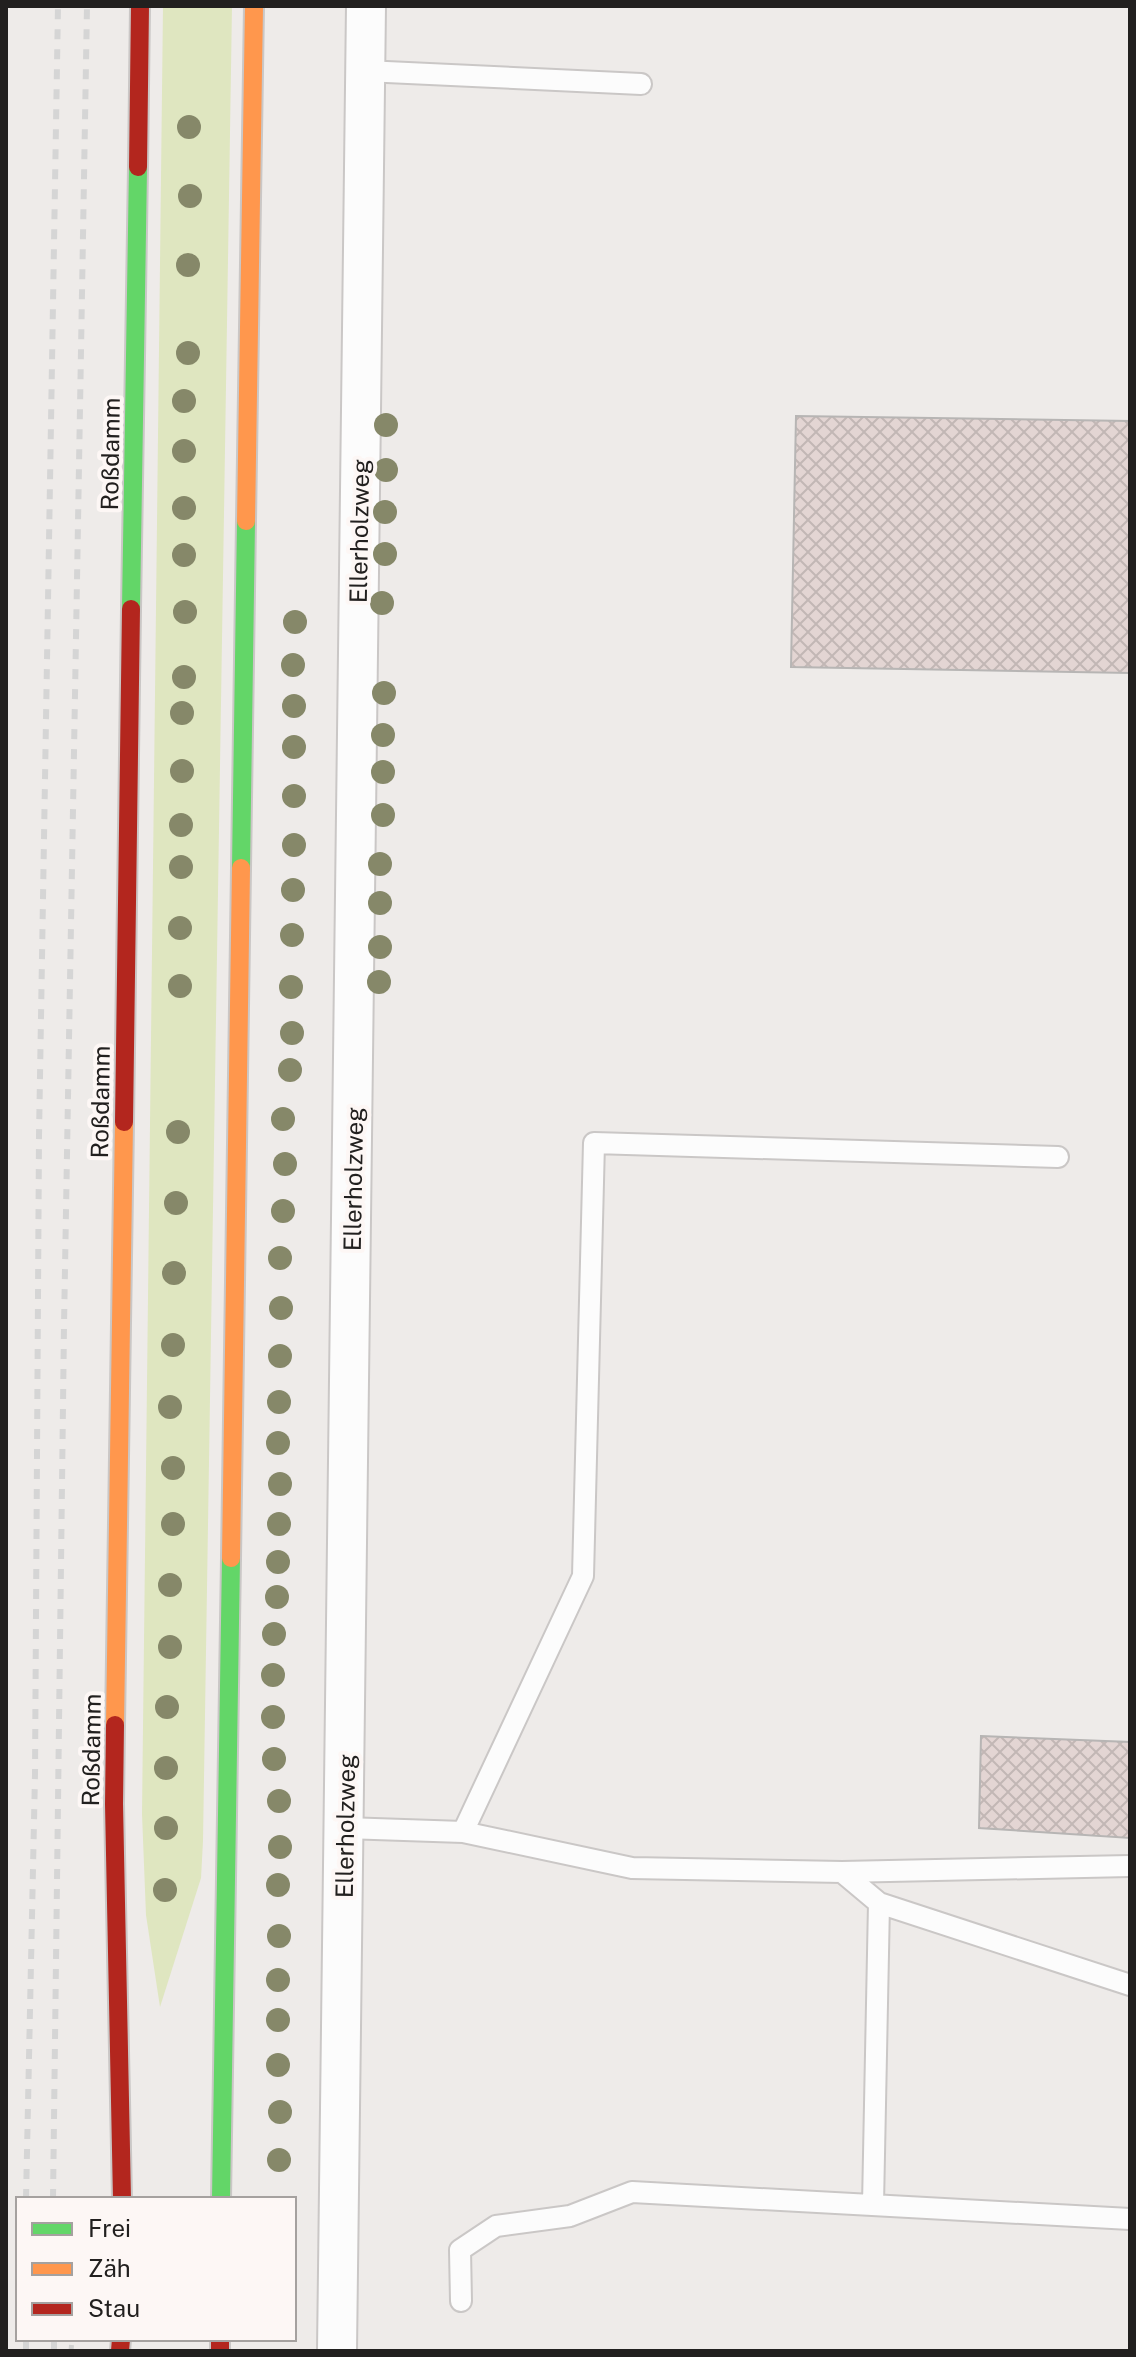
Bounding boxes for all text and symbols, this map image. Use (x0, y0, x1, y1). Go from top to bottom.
street label: Roßdamm (95, 397, 125, 511)
street label: Ellerholzweg (344, 459, 374, 603)
street label: Roßdamm (85, 1045, 115, 1159)
street label: Ellerholzweg (338, 1107, 368, 1251)
street label: Roßdamm (76, 1693, 106, 1807)
street label: Ellerholzweg (330, 1754, 360, 1898)
legend (16, 2197, 296, 2341)
text: Frei (88, 2214, 131, 2242)
text: Zäh (88, 2254, 131, 2282)
text: Stau (88, 2294, 140, 2322)

